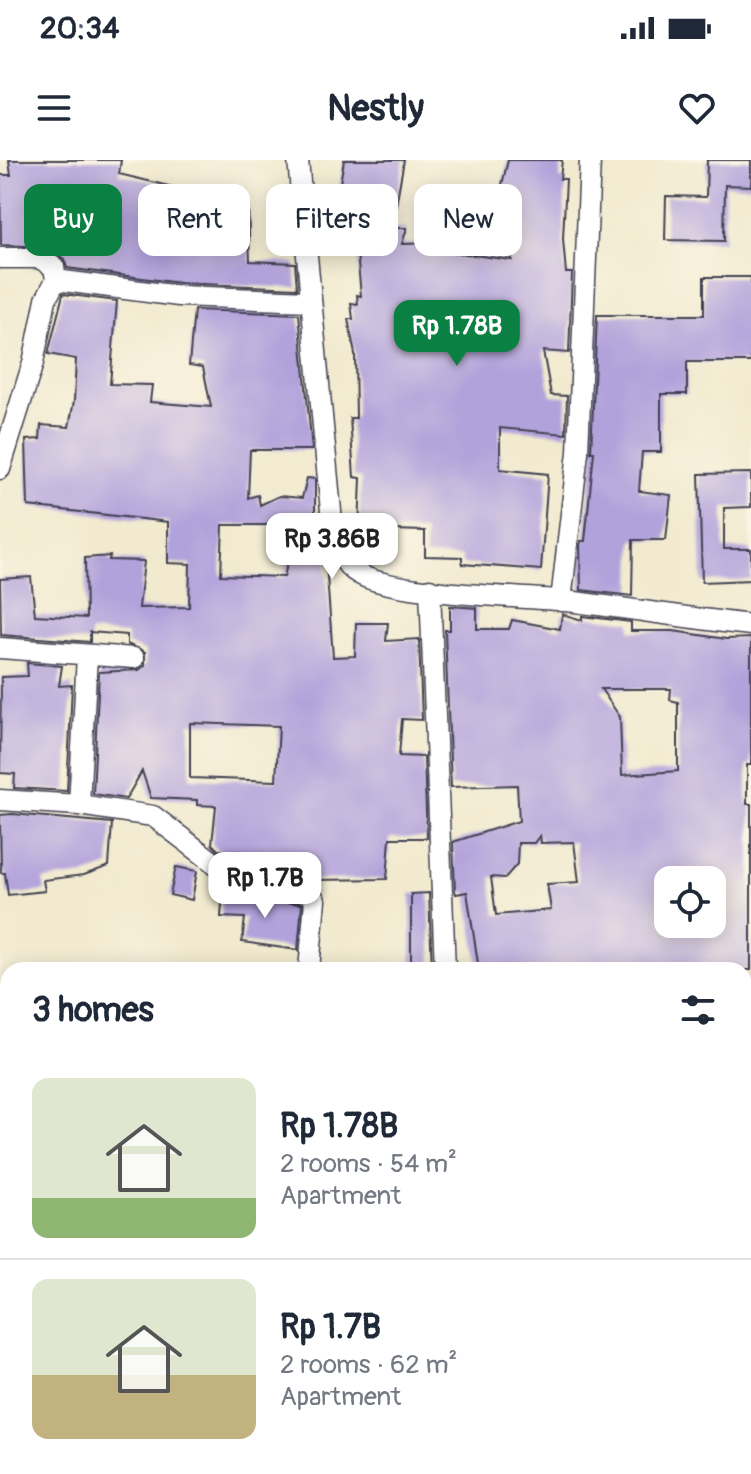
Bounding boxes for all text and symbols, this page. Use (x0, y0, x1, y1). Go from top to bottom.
text: 20:34 (40, 10, 119, 47)
icon: menu (32, 86, 76, 130)
text: Nestly (327, 86, 424, 131)
icon: heart (675, 86, 719, 130)
chip: Buy (24, 184, 122, 256)
chip: Rent (138, 184, 250, 256)
chip: Filters (266, 184, 398, 256)
chip: New (414, 184, 522, 256)
pin: Rp 1.78B (374, 300, 540, 368)
text: Rp 1.78B (412, 310, 502, 342)
pin: Rp 3.86B (249, 513, 415, 581)
text: Rp 3.86B (284, 523, 380, 555)
pin: Rp 1.7B (191, 852, 339, 920)
text: Rp 1.7B (226, 862, 304, 894)
map controls (654, 866, 726, 938)
button: locate (654, 866, 726, 938)
icon: filters (676, 988, 720, 1032)
text: 3 homes (32, 989, 154, 1032)
text: Rp 1.78B (280, 1105, 398, 1148)
icon: home (96, 1110, 192, 1206)
text: 2 rooms · 54 m² (280, 1148, 457, 1180)
text: Apartment (280, 1180, 401, 1212)
text: Rp 1.7B (280, 1306, 381, 1349)
icon: home (96, 1311, 192, 1407)
text: 2 rooms · 62 m² (280, 1349, 457, 1381)
text: Apartment (280, 1381, 401, 1413)

